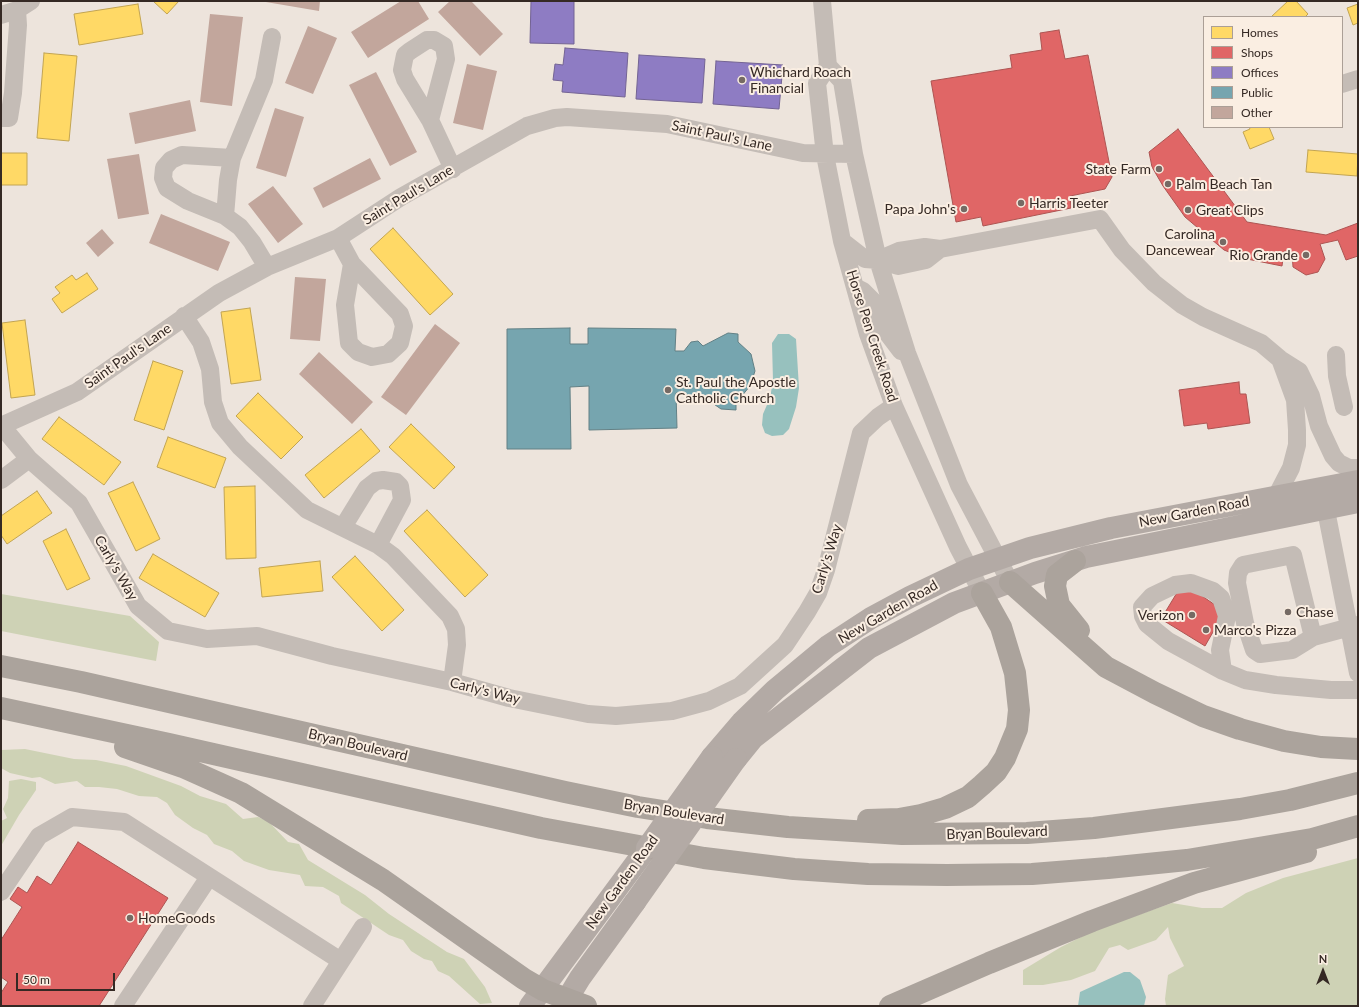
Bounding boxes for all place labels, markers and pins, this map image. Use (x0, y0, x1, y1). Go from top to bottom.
place label: Whichard Roach Financial (750, 64, 851, 96)
marker: Whichard Roach Financial (737, 75, 747, 85)
place label: State Farm (1085, 161, 1151, 177)
marker: State Farm (1154, 164, 1164, 174)
place label: Palm Beach Tan (1176, 176, 1272, 192)
marker: Palm Beach Tan (1163, 179, 1173, 189)
place label: Harris Teeter (1029, 195, 1108, 211)
marker: Harris Teeter (1016, 198, 1026, 208)
place label: Papa John's (885, 201, 956, 217)
place label: Great Clips (1196, 202, 1264, 218)
marker: Papa John's (959, 204, 969, 214)
marker: Great Clips (1183, 205, 1193, 215)
place label: Carolina Dancewear (1146, 226, 1215, 258)
marker: Carolina Dancewear (1218, 237, 1228, 247)
place label: Rio Grande (1229, 247, 1298, 263)
marker: Rio Grande (1301, 250, 1311, 260)
place label: St. Paul the Apostle Catholic Church (676, 374, 796, 406)
marker: St. Paul the Apostle Catholic Church (663, 385, 673, 395)
place label: Chase (1296, 604, 1334, 620)
place label: Verizon (1138, 607, 1184, 623)
marker: Chase (1283, 607, 1293, 617)
marker: Verizon (1187, 610, 1197, 620)
place label: Marco's Pizza (1214, 622, 1296, 638)
marker: Marco's Pizza (1201, 625, 1211, 635)
place label: HomeGoods (138, 910, 215, 926)
marker: HomeGoods (125, 913, 135, 923)

